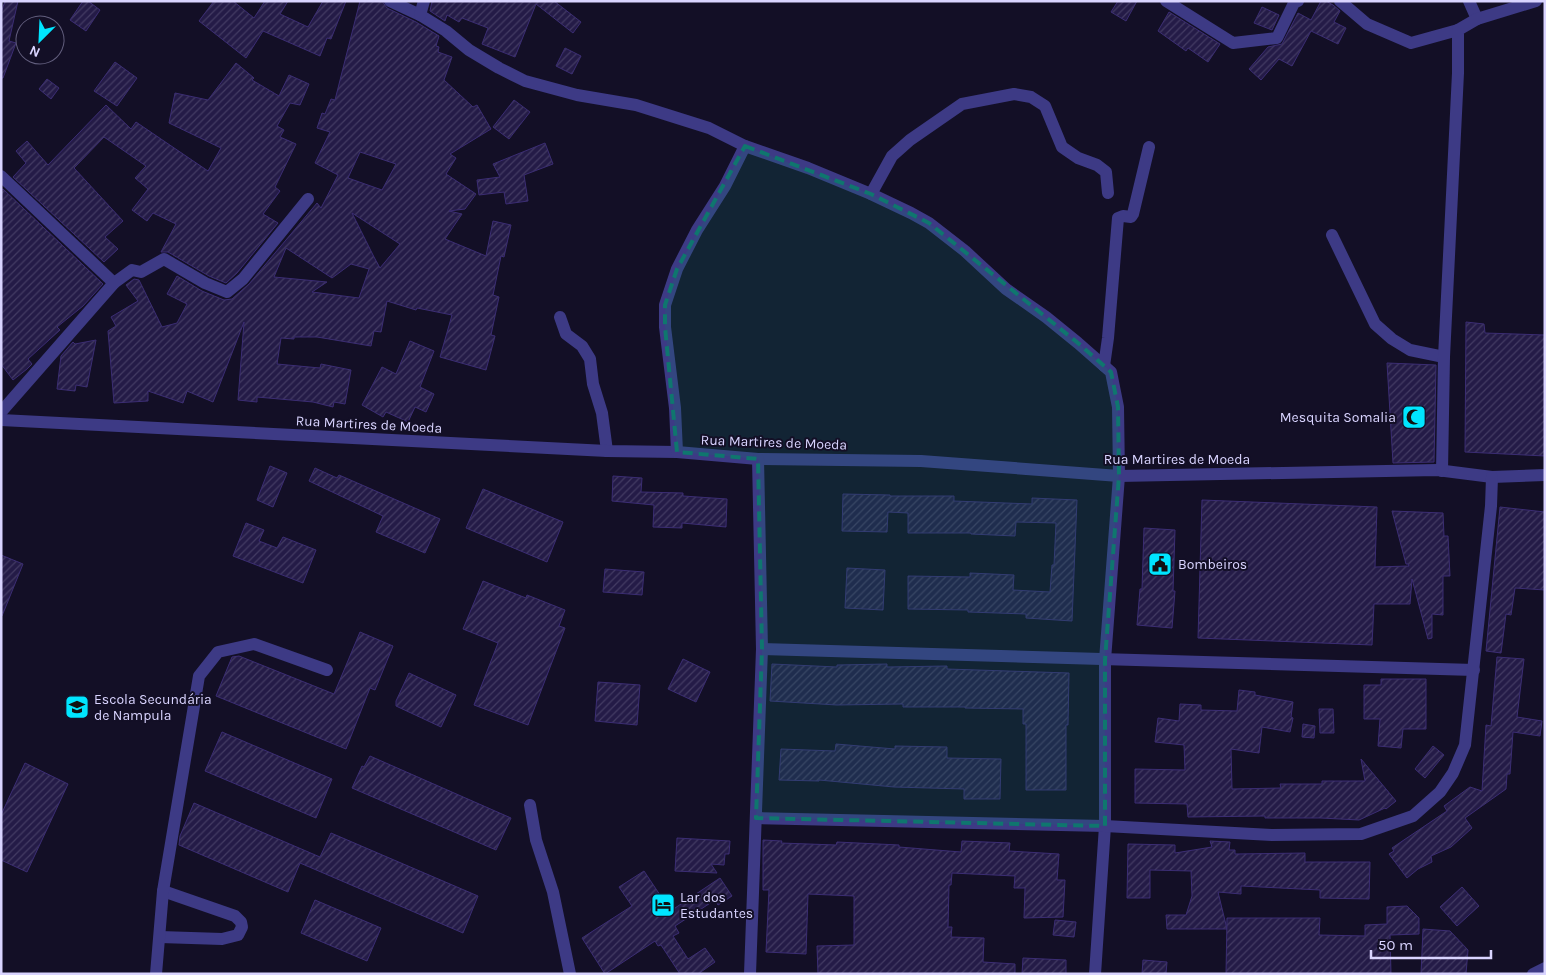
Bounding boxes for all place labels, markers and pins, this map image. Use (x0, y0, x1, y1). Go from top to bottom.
mosque icon: Mesquita Somalia (1401, 404, 1427, 430)
place label: Mesquita Somalia (1280, 409, 1396, 426)
public building icon: Bombeiros (1147, 551, 1173, 577)
place label: Bombeiros (1178, 556, 1247, 573)
place label: Escola Secundária de Nampula (94, 691, 212, 724)
school or university icon: Escola Secundária de Nampula (64, 694, 90, 720)
place label: Lar dos Estudantes (680, 889, 753, 922)
hotel icon: Lar dos Estudantes (650, 892, 676, 918)

